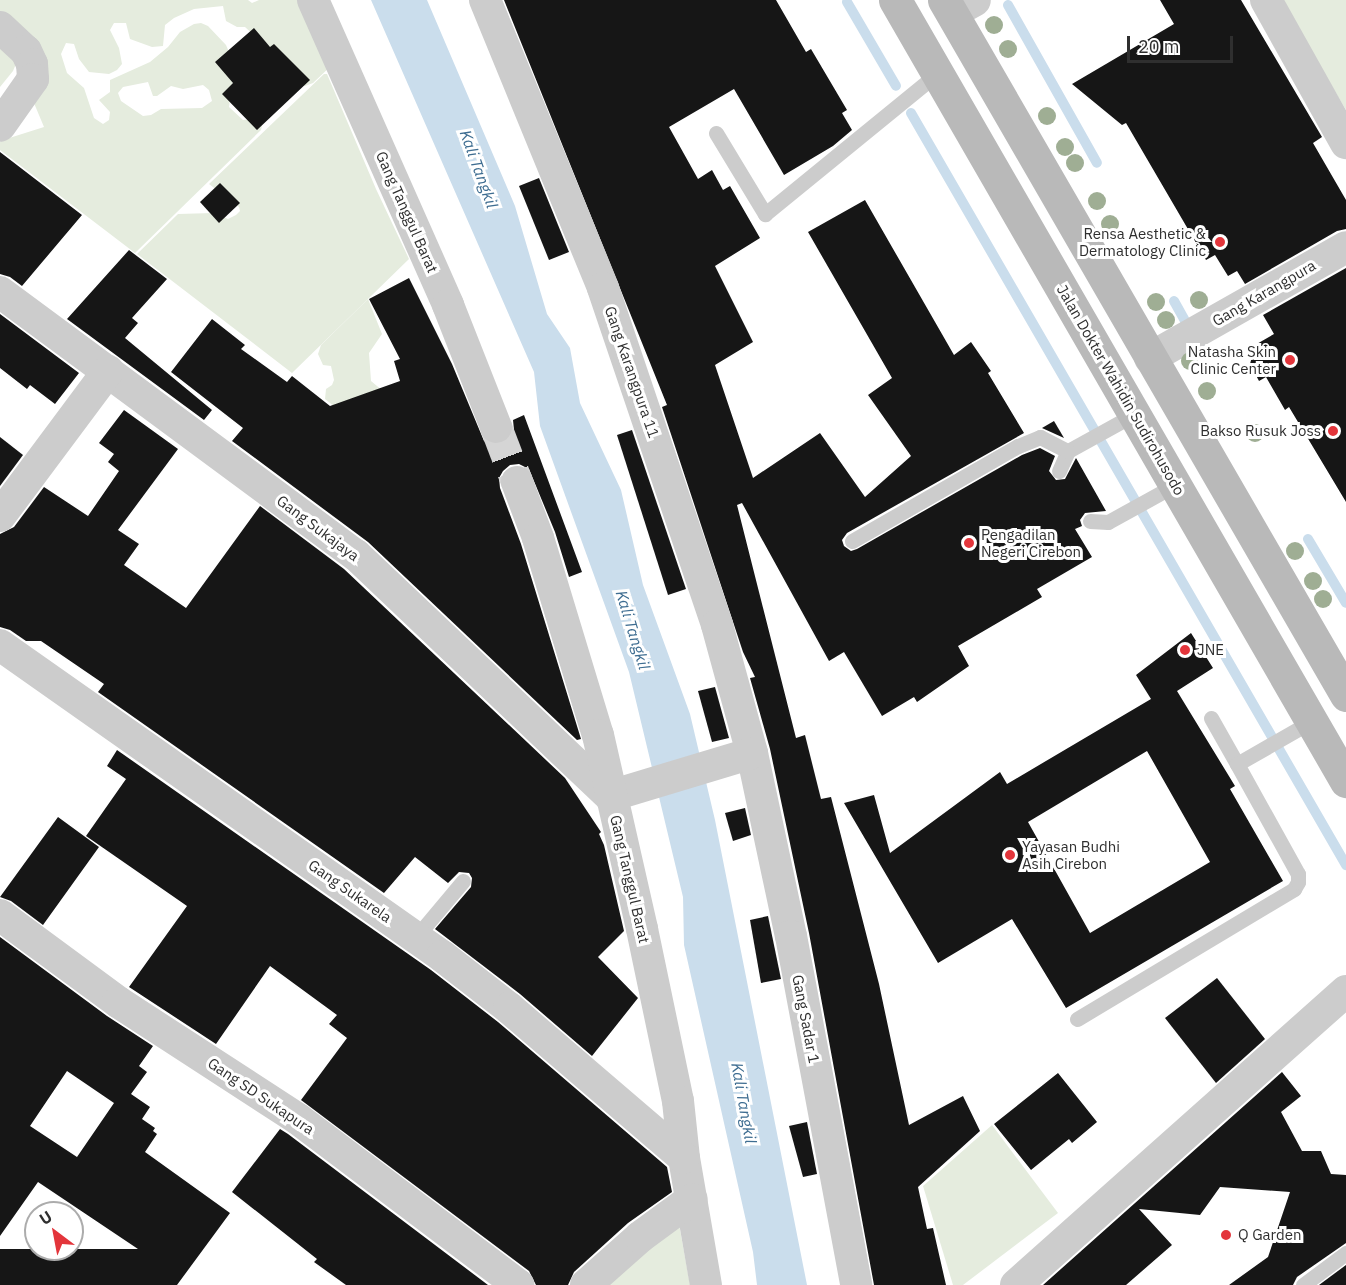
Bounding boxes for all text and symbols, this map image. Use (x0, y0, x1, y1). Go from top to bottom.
scale bar (1130, 24, 1236, 62)
text: 20 m (1138, 35, 1180, 58)
water label: Kali Tangkil (456, 127, 502, 211)
street label: Gang Tanggul Barat (372, 149, 442, 275)
place label: Rensa Aesthetic & Dermatology Clinic (1079, 224, 1206, 259)
marker: Rensa Aesthetic & Dermatology Clinic (1211, 233, 1229, 251)
street label: Gang Karangpura (1209, 256, 1319, 330)
street label: Jalan Dokter Wahidin Sudirohusodo (1053, 282, 1189, 498)
street label: Gang Karangpura 11 (601, 304, 663, 440)
place label: Natasha Skin Clinic Center (1188, 342, 1276, 377)
marker: Natasha Skin Clinic Center (1281, 351, 1299, 369)
place label: Bakso Rusuk Joss (1200, 422, 1321, 440)
marker: Bakso Rusuk Joss (1326, 424, 1340, 438)
street label: Gang Sukajaya (273, 491, 363, 565)
place label: Pengadilan Negeri Cirebon (981, 525, 1081, 560)
marker: Pengadilan Negeri Cirebon (962, 536, 976, 550)
water label: Kali Tangkil (612, 588, 654, 672)
place label: JNE (1197, 641, 1224, 659)
marker: JNE (1178, 643, 1192, 657)
street label: Gang Tanggul Barat (607, 813, 653, 945)
place label: Yayasan Budhi Asih Cirebon (1022, 837, 1120, 872)
marker: Yayasan Budhi Asih Cirebon (1003, 848, 1017, 862)
street label: Gang Sukarela (305, 856, 395, 926)
street label: Gang Sadar 1 (789, 973, 823, 1065)
street label: Gang SD Sukapura (204, 1054, 318, 1138)
water label: Kali Tangkil (727, 1061, 761, 1145)
north arrow (24, 1201, 84, 1261)
text: U (36, 1206, 56, 1229)
place label: Q Garden (1238, 1226, 1301, 1244)
marker: Q Garden (1219, 1228, 1233, 1242)

